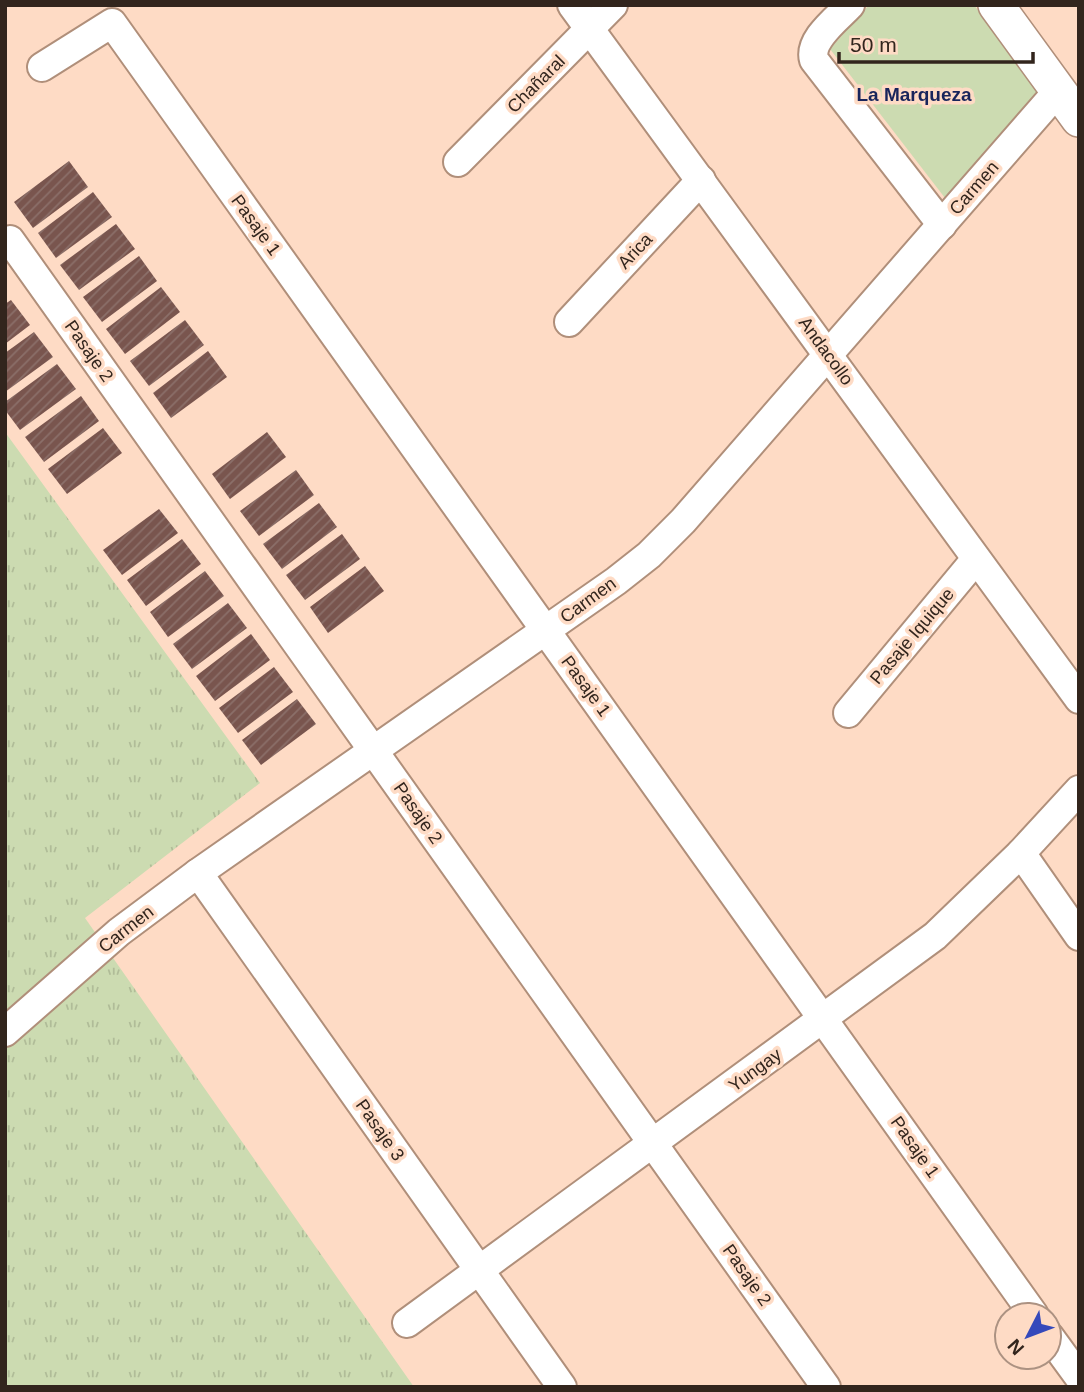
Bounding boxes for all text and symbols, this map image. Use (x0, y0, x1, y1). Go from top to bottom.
scale bar (839, 21, 1033, 65)
text: 50 m (850, 33, 897, 56)
street label: Chañaral (503, 51, 569, 117)
district label: La Marqueza (856, 84, 972, 105)
street label: Carmen (945, 157, 1003, 219)
street label: Pasaje 1 (227, 191, 285, 259)
street label: Arica (614, 228, 657, 273)
street label: Andacollo (795, 313, 857, 389)
street label: Pasaje 2 (61, 317, 117, 385)
street label: Carmen (556, 573, 620, 627)
street label: Pasaje Iquique (866, 584, 958, 688)
street label: Pasaje 1 (557, 652, 615, 720)
street label: Pasaje 2 (390, 779, 446, 847)
street label: Carmen (95, 901, 157, 957)
street label: Yungay (725, 1044, 785, 1096)
street label: Pasaje 3 (352, 1096, 408, 1164)
street label: Pasaje 1 (887, 1113, 943, 1181)
street label: Pasaje 2 (719, 1241, 775, 1309)
north arrow (993, 1301, 1063, 1371)
text: N (1003, 1335, 1028, 1359)

